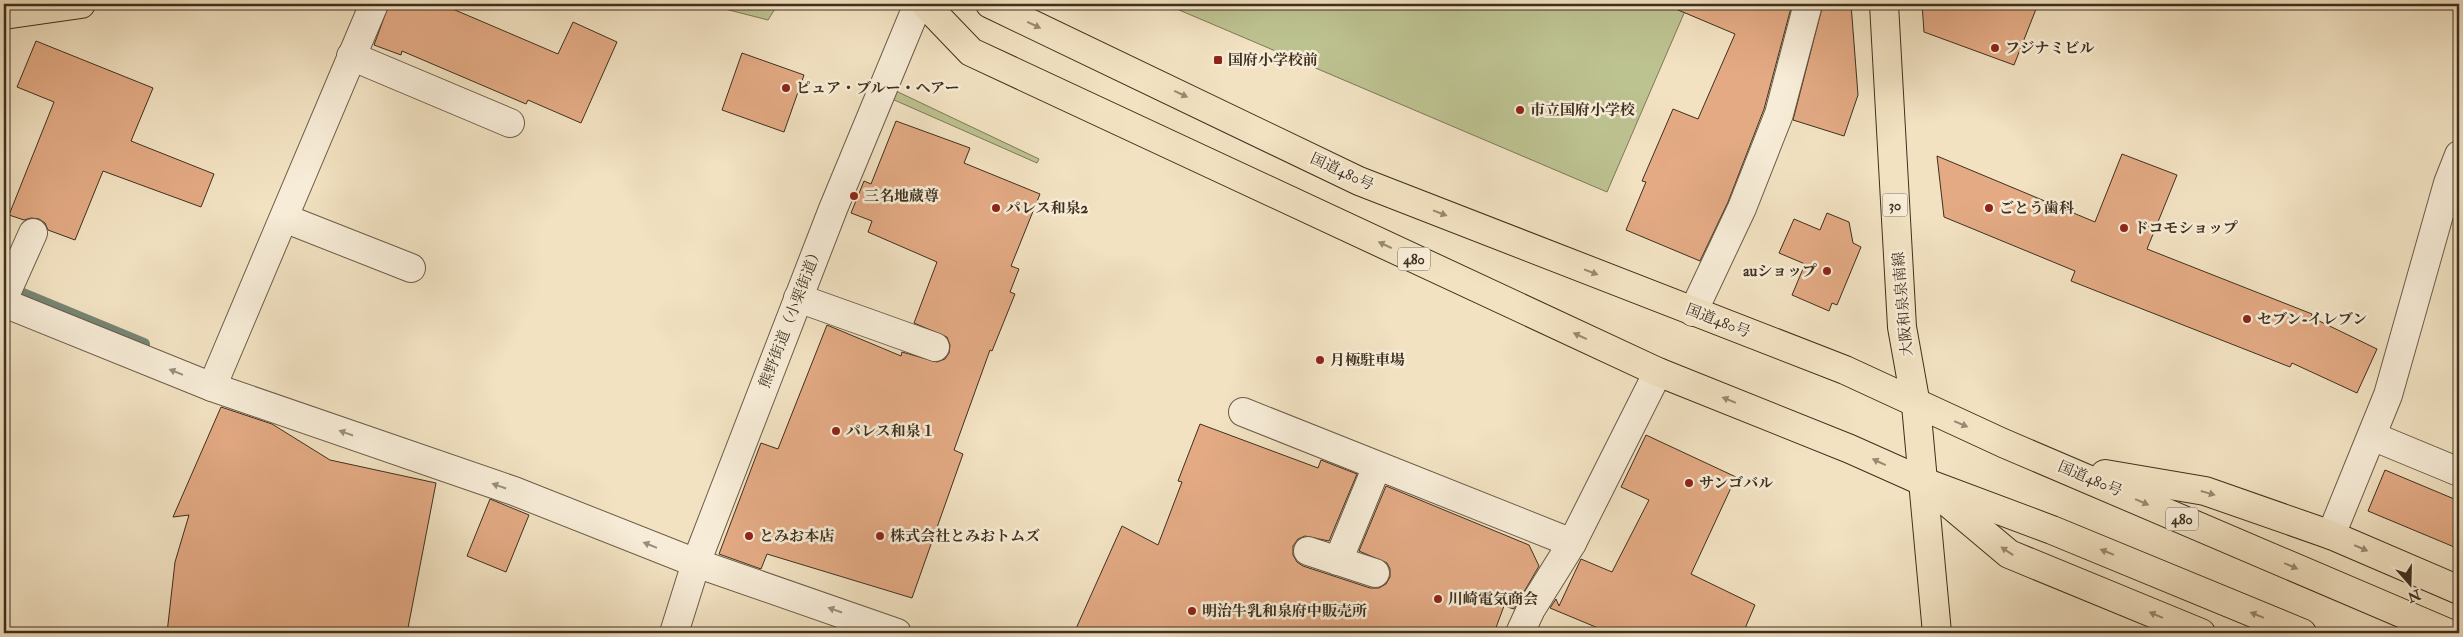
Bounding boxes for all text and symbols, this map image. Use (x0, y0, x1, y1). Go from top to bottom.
one-way arrow (1027, 21, 1041, 29)
place label: フジナミビル (2005, 39, 2094, 58)
marker: フジナミビル (1989, 42, 2001, 54)
place label: 国府小学校前 (1228, 51, 1318, 70)
marker: 国府小学校前 (1212, 54, 1224, 66)
place label: ピュア・ブルー・ヘアー (796, 79, 960, 98)
marker: ピュア・ブルー・ヘアー (780, 82, 792, 94)
one-way arrow (1174, 91, 1188, 99)
place label: 市立国府小学校 (1530, 101, 1635, 120)
marker: 市立国府小学校 (1514, 104, 1526, 116)
street label: 国道480号 (1307, 149, 1377, 195)
place label: 三名地蔵尊 (864, 187, 939, 206)
marker: 三名地蔵尊 (848, 190, 860, 202)
road number: 30 (1882, 194, 1908, 216)
place label: パレス和泉2 (1006, 199, 1089, 218)
place label: ごとう歯科 (1999, 199, 2074, 218)
marker: パレス和泉2 (990, 202, 1002, 214)
marker: ごとう歯科 (1983, 202, 1995, 214)
one-way arrow (1433, 209, 1448, 217)
place label: ドコモショップ (2134, 219, 2238, 238)
marker: ドコモショップ (2118, 222, 2130, 234)
one-way arrow (1378, 241, 1392, 249)
street label: 熊野街道（小栗街道） (755, 244, 827, 390)
road number: 480 (1398, 248, 1430, 270)
street label: 大阪和泉泉南線 (1889, 251, 1917, 357)
place label: auショップ (1743, 262, 1817, 281)
marker: auショップ (1821, 265, 1833, 277)
one-way arrow (1584, 268, 1599, 276)
street label: 国道480号 (1683, 300, 1753, 342)
place label: セブン-イレブン (2257, 310, 2367, 329)
marker: セブン-イレブン (2241, 313, 2253, 325)
one-way arrow (1573, 332, 1587, 340)
place label: 月極駐車場 (1330, 351, 1405, 370)
marker: 月極駐車場 (1314, 354, 1326, 366)
one-way arrow (169, 368, 183, 376)
one-way arrow (1722, 396, 1736, 404)
one-way arrow (1954, 420, 1968, 428)
place label: パレス和泉１ (846, 422, 936, 441)
marker: パレス和泉１ (830, 425, 842, 437)
one-way arrow (338, 429, 353, 436)
one-way arrow (1872, 457, 1887, 466)
street label: 国道480号 (2055, 457, 2125, 501)
place label: サンゴバル (1699, 474, 1773, 493)
marker: サンゴバル (1683, 477, 1695, 489)
one-way arrow (491, 481, 506, 489)
one-way arrow (2201, 489, 2216, 497)
one-way arrow (2135, 498, 2149, 506)
road number: 480 (2166, 508, 2198, 530)
place label: とみお本店 (759, 527, 834, 546)
place label: 株式会社とみおトムズ (890, 527, 1040, 546)
marker: とみお本店 (743, 530, 755, 542)
marker: 株式会社とみおトムズ (874, 530, 886, 542)
one-way arrow (643, 541, 658, 548)
one-way arrow (2354, 544, 2368, 552)
one-way arrow (2000, 546, 2014, 556)
one-way arrow (2100, 548, 2114, 556)
north arrow (2386, 560, 2436, 610)
one-way arrow (2284, 562, 2298, 570)
text: N (2405, 585, 2424, 606)
place label: 川崎電気商会 (1448, 590, 1538, 609)
marker: 川崎電気商会 (1432, 593, 1444, 605)
place label: 明治牛乳和泉府中販売所 (1202, 602, 1367, 621)
marker: 明治牛乳和泉府中販売所 (1186, 605, 1198, 617)
one-way arrow (827, 606, 842, 613)
one-way arrow (2149, 610, 2163, 618)
one-way arrow (2250, 610, 2264, 618)

